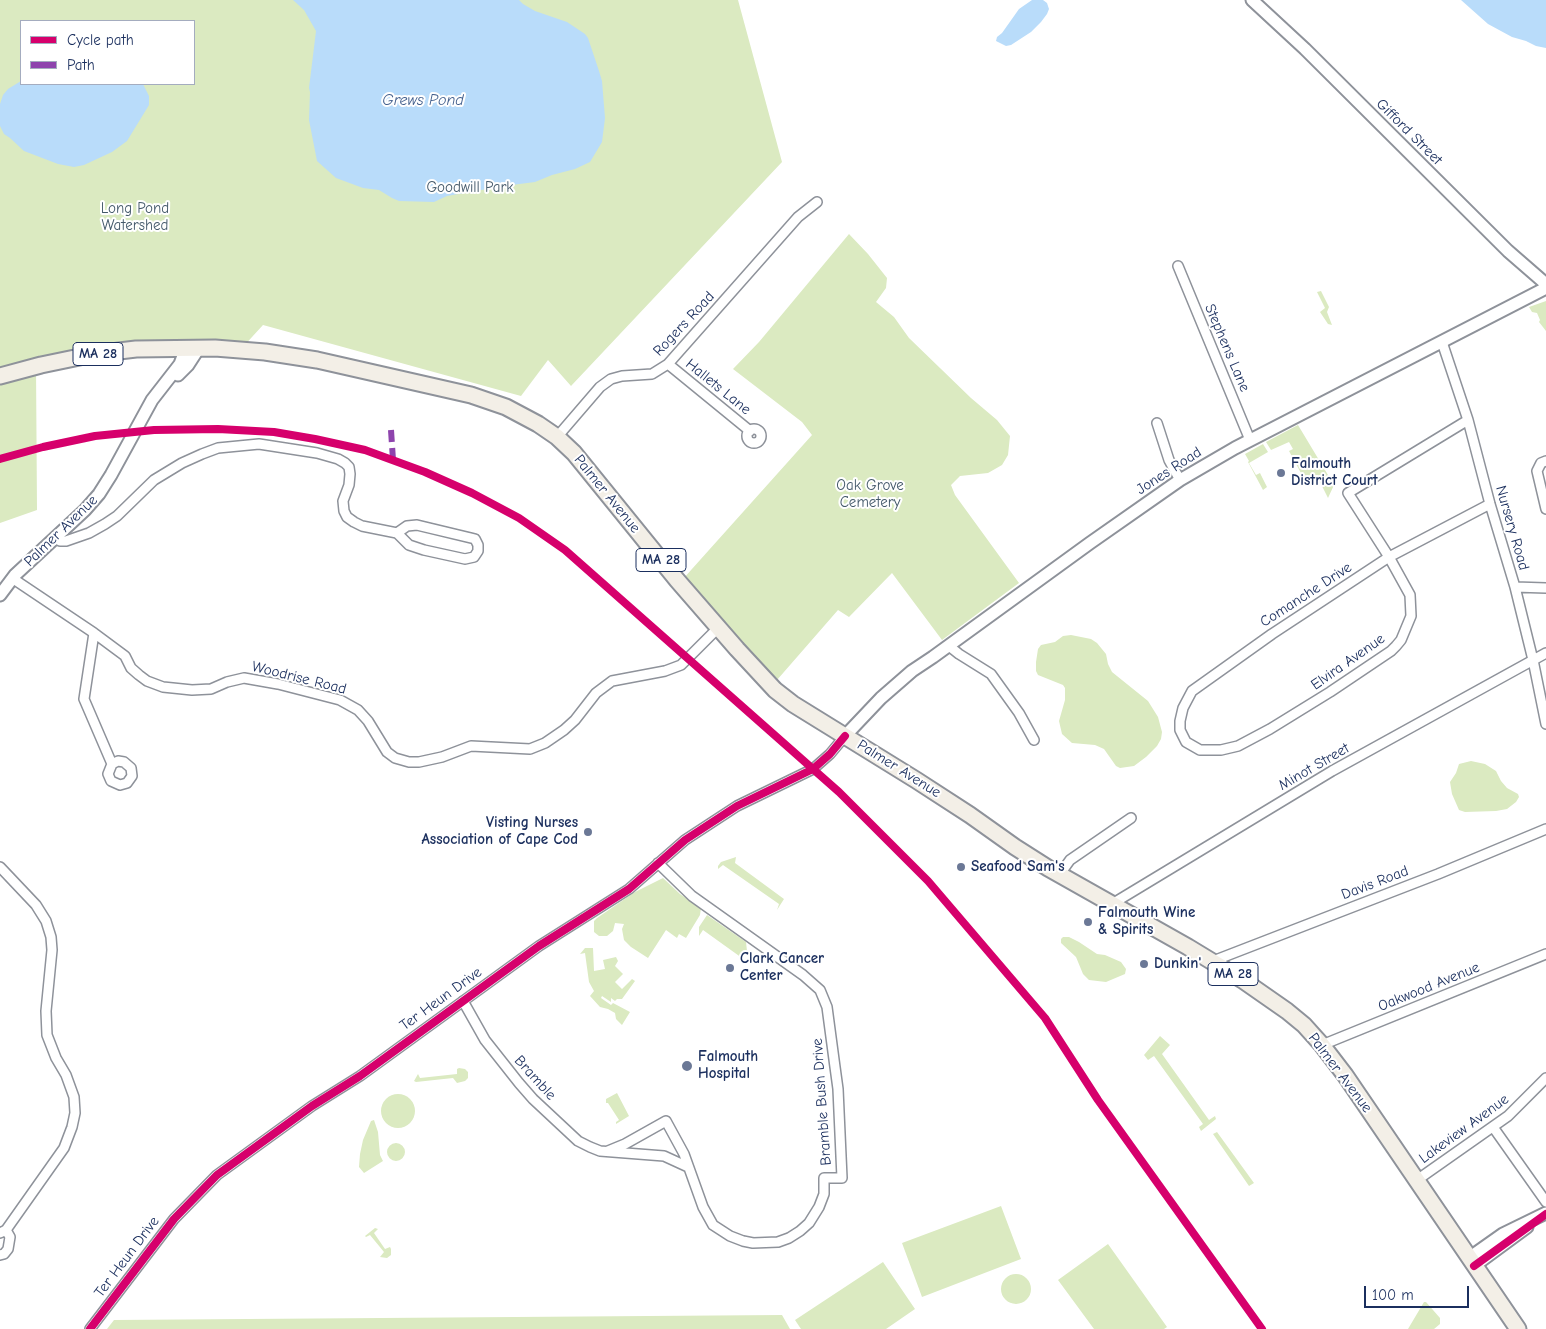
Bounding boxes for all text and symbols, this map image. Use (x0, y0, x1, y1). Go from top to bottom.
legend (20, 20, 195, 85)
text: Cycle path (67, 31, 134, 49)
text: Path (67, 56, 95, 74)
water label: Grews Pond (382, 90, 464, 110)
street label: Gifford Street (1372, 95, 1446, 169)
park label: Goodwill Park (426, 179, 514, 197)
park label: Long Pond Watershed (101, 200, 169, 235)
street label: Rogers Road (650, 288, 718, 360)
street label: Stephens Lane (1200, 301, 1254, 395)
road number: MA 28 (73, 342, 123, 366)
street label: Hallets Lane (682, 355, 754, 419)
street label: Jones Road (1133, 443, 1205, 499)
street label: Palmer Avenue (570, 451, 644, 537)
place label: Falmouth District Court (1291, 455, 1378, 490)
marker: Falmouth District Court (1275, 467, 1287, 479)
park label: Oak Grove Cemetery (836, 477, 904, 512)
street label: Nursery Road (1491, 484, 1533, 572)
street label: Palmer Avenue (20, 491, 102, 571)
road number: MA 28 (636, 548, 686, 572)
street label: Comanche Drive (1257, 559, 1355, 631)
street label: Elvira Avenue (1308, 630, 1388, 694)
street label: Woodrise Road (250, 658, 348, 698)
street label: Palmer Avenue (854, 736, 944, 802)
street label: Minot Street (1275, 739, 1353, 795)
place label: Visting Nurses Association of Cape Cod (422, 814, 578, 849)
marker: Visting Nurses Association of Cape Cod (582, 826, 594, 838)
place label: Seafood Sam's (971, 858, 1065, 876)
marker: Seafood Sam's (955, 861, 967, 873)
street label: Davis Road (1339, 862, 1411, 904)
place label: Falmouth Wine & Spirits (1098, 904, 1195, 939)
marker: Falmouth Wine & Spirits (1082, 916, 1094, 928)
place label: Clark Cancer Center (740, 950, 824, 985)
place label: Dunkin' (1154, 955, 1201, 973)
marker: Dunkin' (1138, 958, 1150, 970)
street label: Oakwood Avenue (1376, 958, 1482, 1016)
marker: Clark Cancer Center (724, 962, 736, 974)
road number: MA 28 (1208, 962, 1258, 986)
street label: Ter Heun Drive (397, 963, 485, 1035)
street label: Palmer Avenue (1304, 1030, 1376, 1116)
street label: Bramble Bush Drive (809, 1038, 835, 1166)
place label: Falmouth Hospital (698, 1048, 758, 1083)
street label: Bramble (510, 1052, 560, 1104)
marker: Falmouth Hospital (680, 1059, 694, 1073)
street label: Lakeview Avenue (1416, 1090, 1512, 1168)
street label: Ter Heun Drive (91, 1213, 163, 1301)
scale bar (1366, 1276, 1471, 1308)
text: 100 m (1372, 1286, 1414, 1304)

